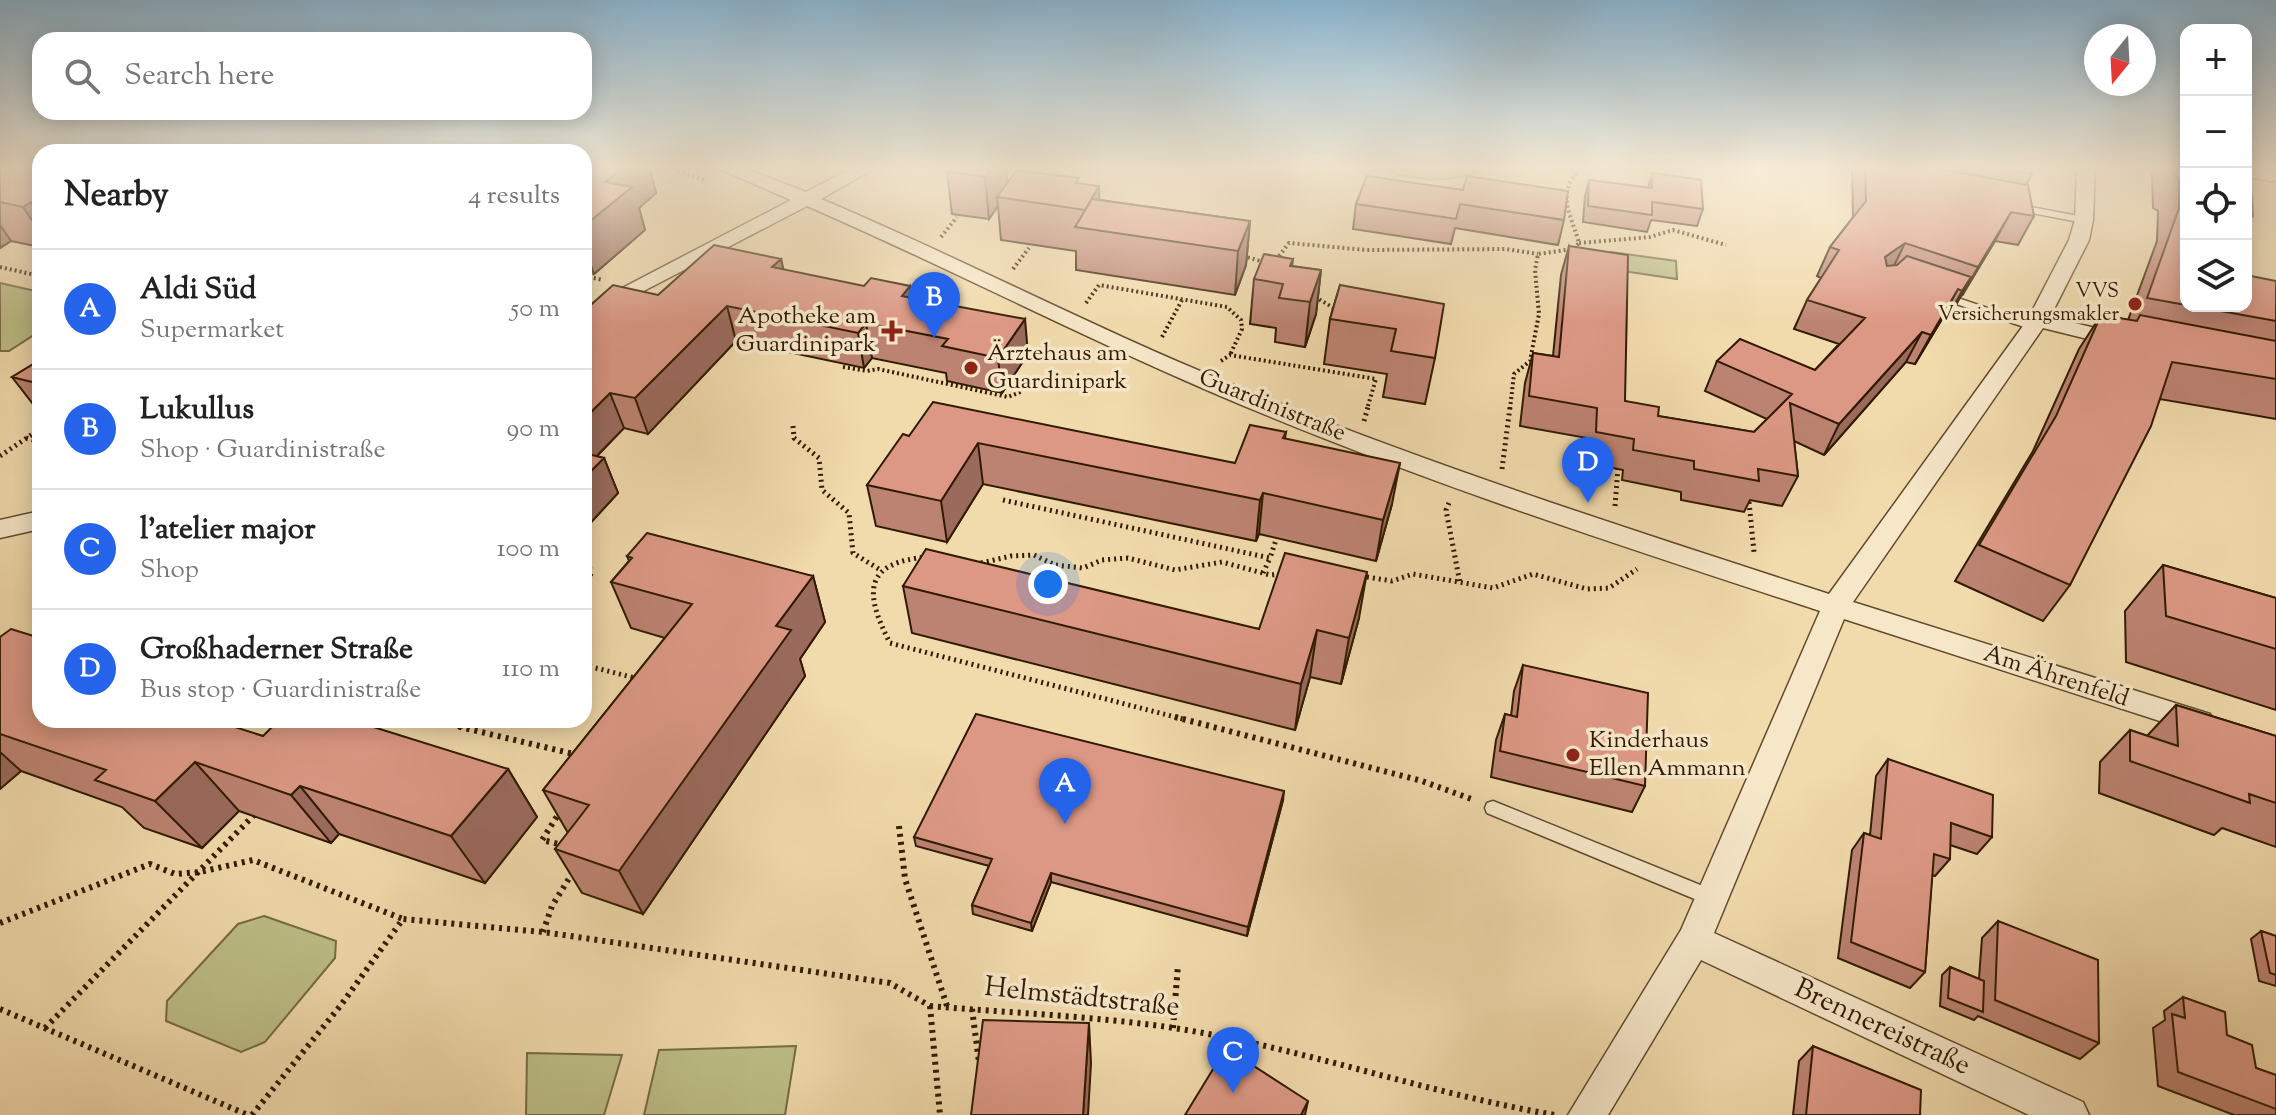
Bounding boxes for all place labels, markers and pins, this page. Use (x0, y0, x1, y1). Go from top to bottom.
pin: B (908, 272, 960, 338)
place label: VVS Versicherungsmakler (1938, 278, 2119, 330)
marker: VVS Versicherungsmakler (2126, 295, 2144, 313)
place label: Apotheke am Guardinipark (736, 300, 876, 362)
marker: Apotheke am Guardinipark (883, 322, 901, 340)
place label: Ärztehaus am Guardinipark (987, 337, 1128, 399)
marker: Ärztehaus am Guardinipark (962, 359, 980, 377)
pin: D (1562, 437, 1614, 503)
place label: Kinderhaus Ellen Ammann (1589, 724, 1746, 786)
marker: Kinderhaus Ellen Ammann (1564, 746, 1582, 764)
pin: A (1039, 758, 1091, 824)
pin: C (1207, 1027, 1259, 1093)

